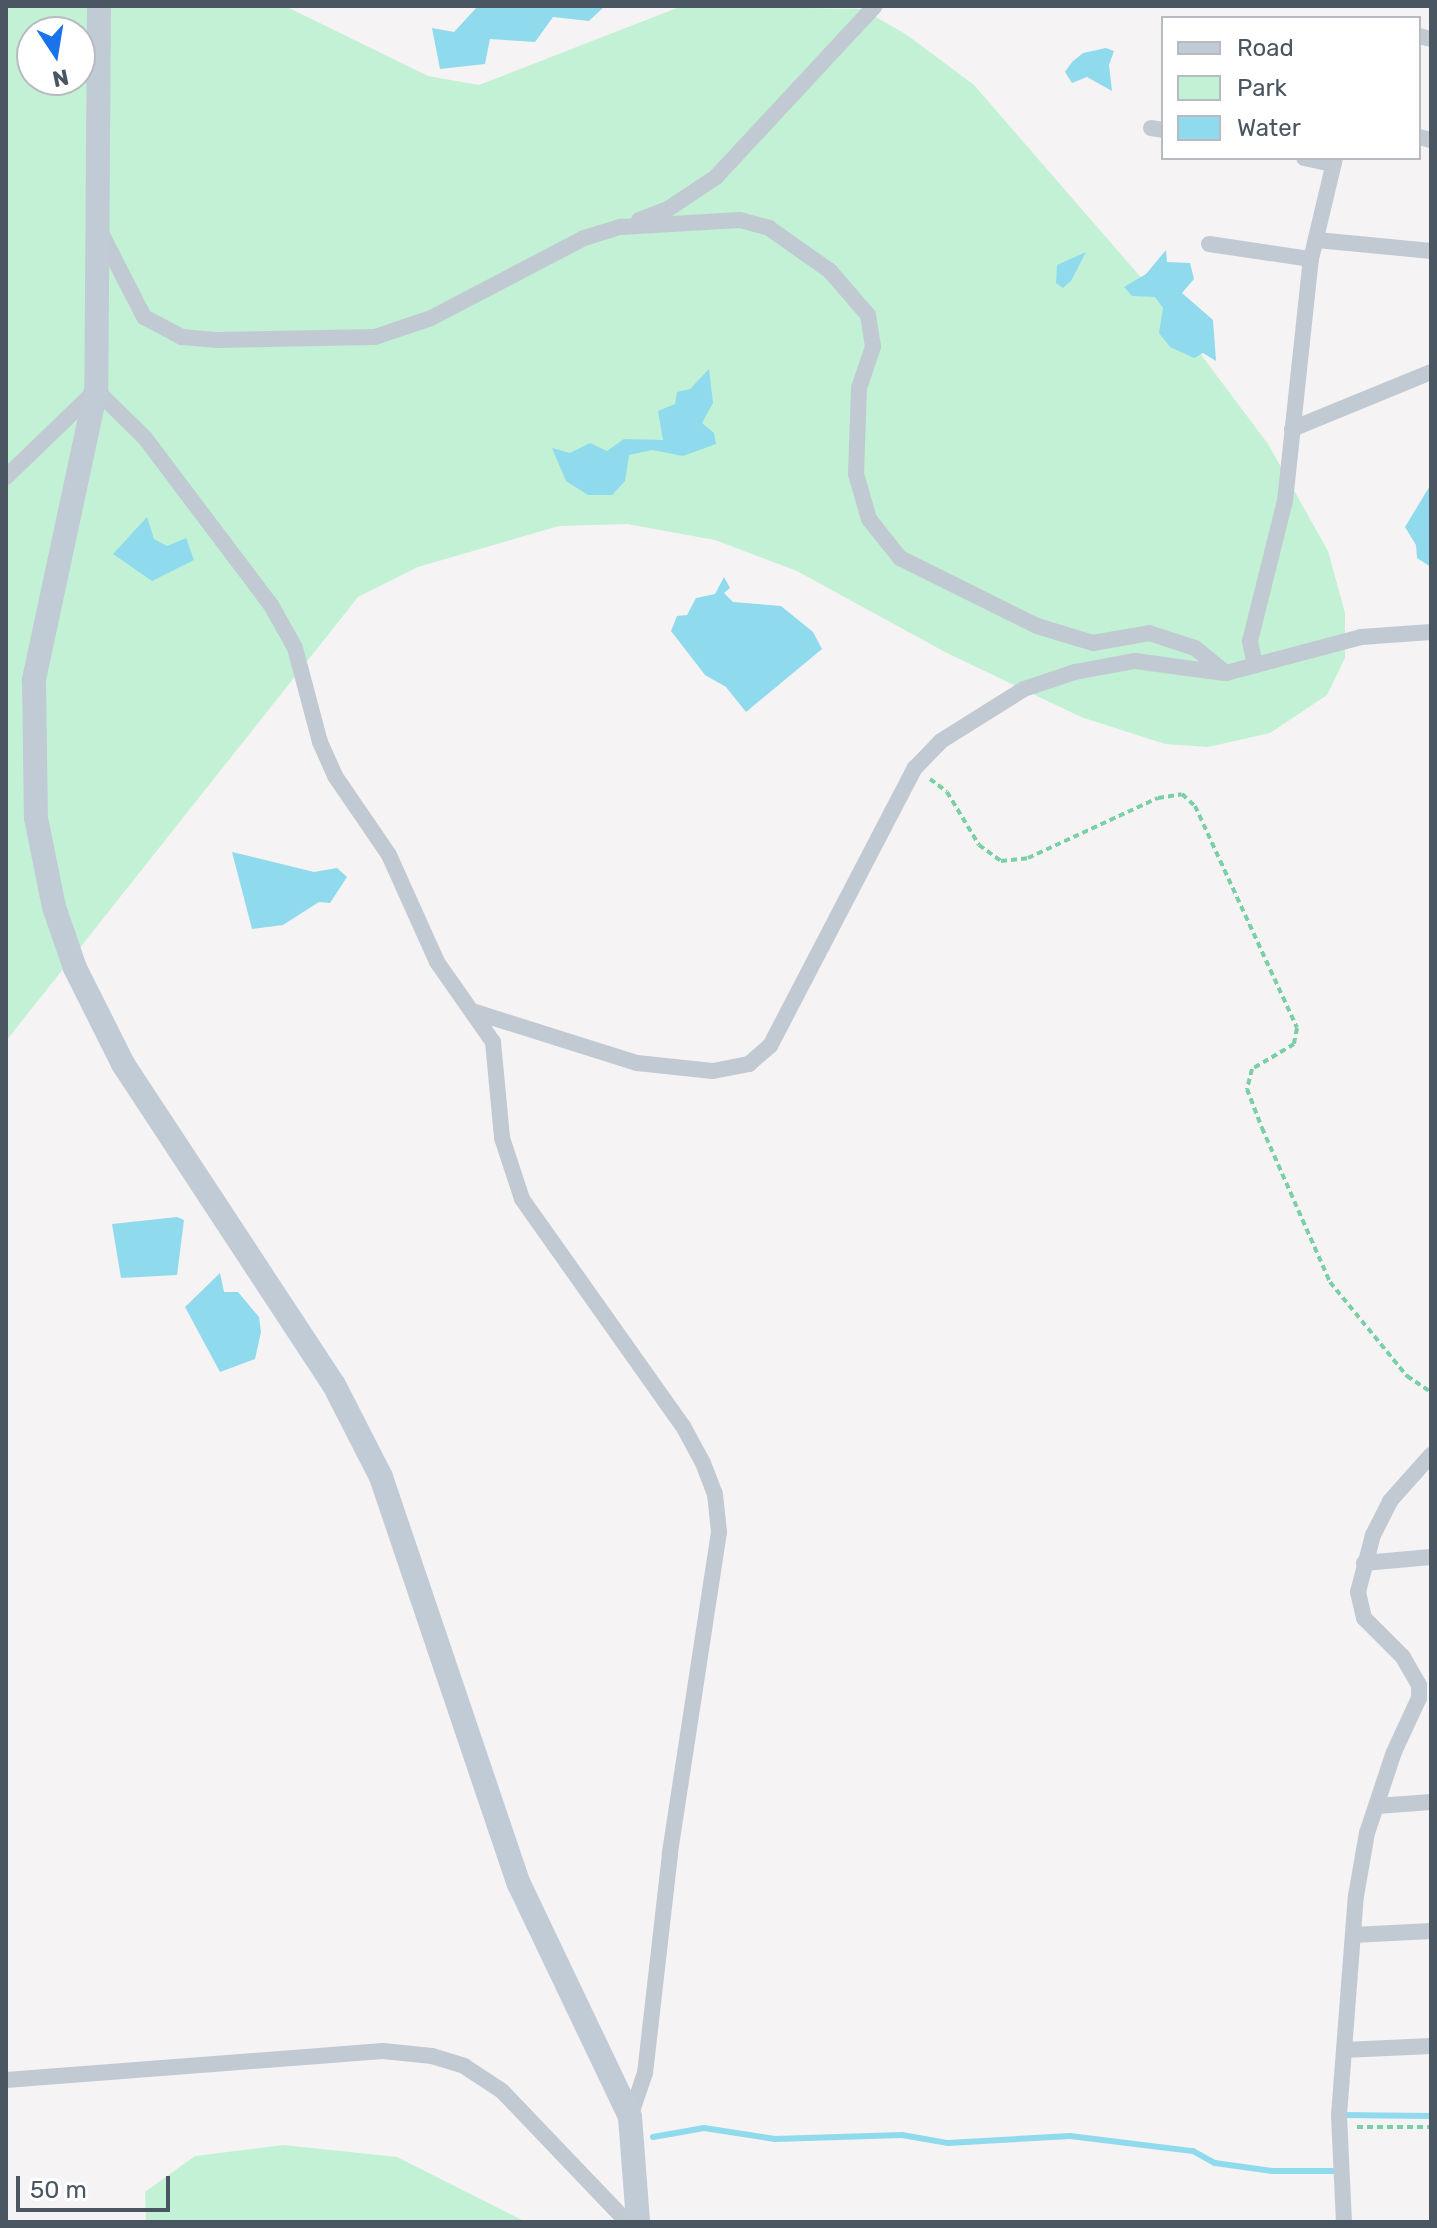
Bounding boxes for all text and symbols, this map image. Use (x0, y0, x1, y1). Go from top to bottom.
north arrow (16, 16, 96, 96)
legend (1161, 16, 1421, 160)
text: Road (1237, 34, 1294, 62)
text: N (50, 63, 71, 93)
text: Park (1237, 74, 1287, 102)
text: Water (1237, 114, 1301, 142)
scale bar (20, 2160, 174, 2210)
text: 50 m (30, 2176, 87, 2204)

